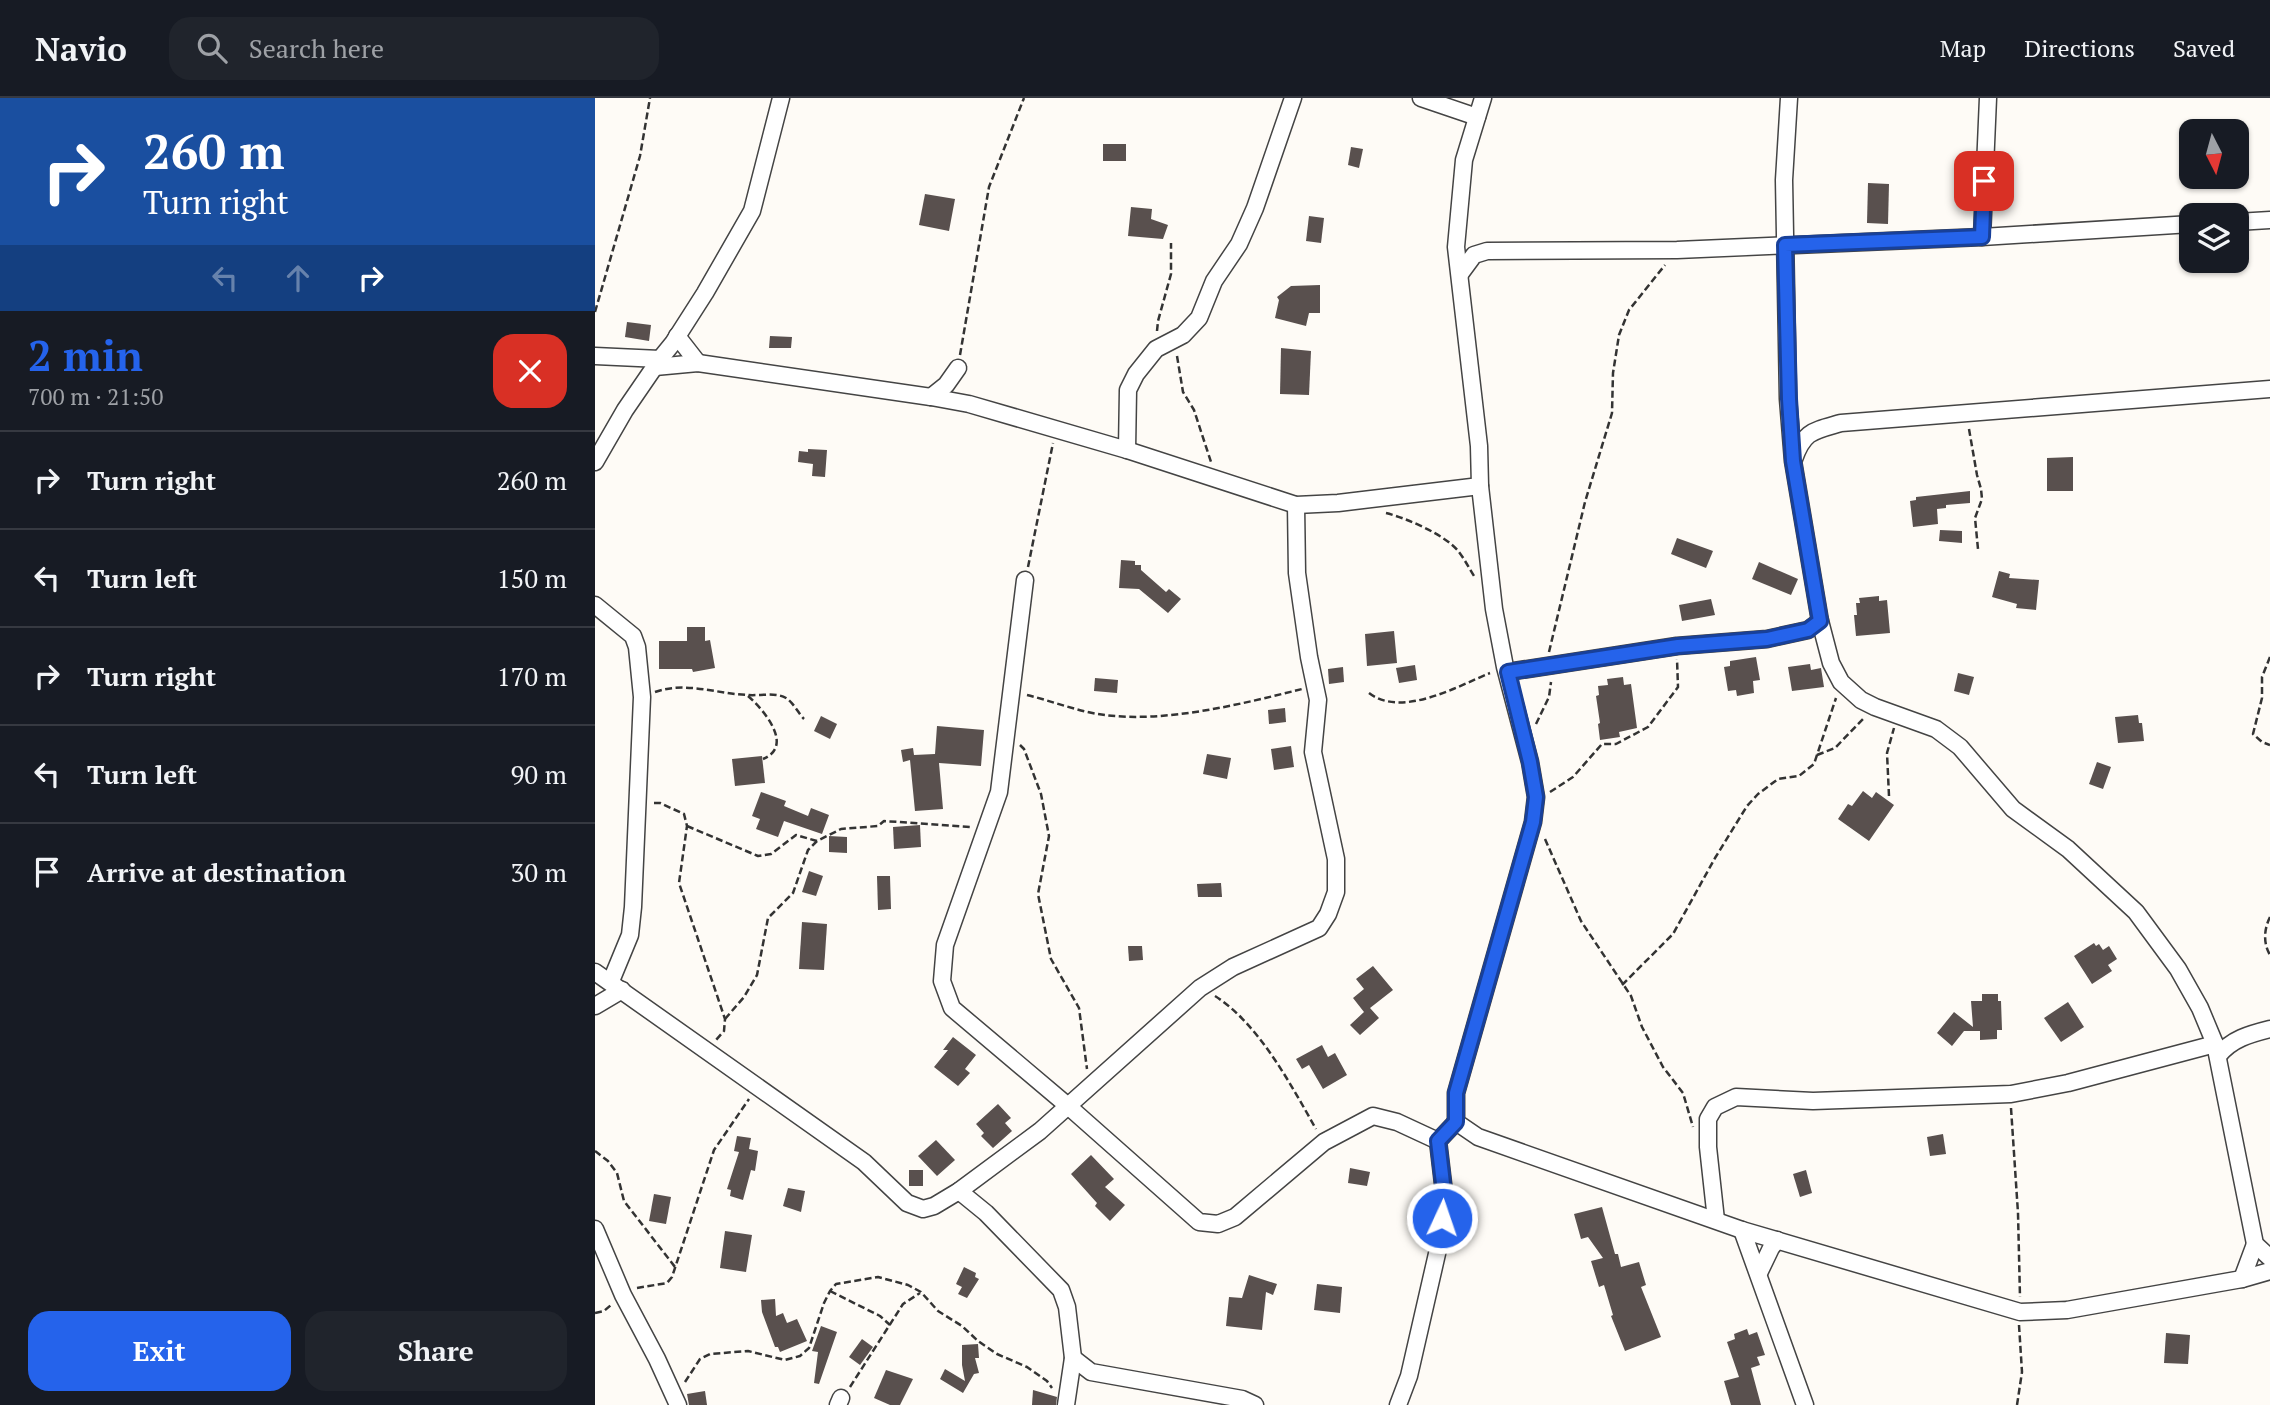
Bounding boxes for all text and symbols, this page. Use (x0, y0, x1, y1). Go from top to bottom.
search box (169, 17, 659, 80)
text: Navio (35, 27, 127, 70)
icon: search (193, 29, 231, 67)
text: Search here (249, 31, 384, 65)
text: Map (1940, 32, 1986, 64)
text: Directions (2024, 32, 2135, 64)
text: Saved (2173, 32, 2235, 64)
text: 260 m (143, 118, 285, 183)
north arrow (2179, 119, 2249, 189)
map controls (2179, 119, 2249, 273)
icon: right (28, 126, 119, 217)
pin (1954, 151, 2014, 211)
icon: arrive (1965, 162, 2003, 200)
text: Turn right (143, 181, 289, 223)
button: layers (2179, 203, 2249, 273)
icon: left (206, 259, 244, 297)
icon: ahead (279, 259, 317, 297)
icon: right (352, 259, 390, 297)
text: 2 min (28, 327, 143, 383)
button: close (493, 334, 567, 408)
text: 700 m · 21:50 (28, 381, 163, 412)
icon: right (28, 461, 66, 499)
text: Turn right (87, 463, 216, 497)
text: 260 m (497, 463, 567, 497)
icon: left (28, 559, 66, 597)
text: Turn left (87, 561, 197, 595)
text: 150 m (497, 561, 567, 595)
icon: right (28, 657, 66, 695)
text: Turn right (87, 659, 216, 693)
text: 170 m (497, 659, 567, 693)
icon: left (28, 755, 66, 793)
text: Turn left (87, 757, 197, 791)
text: 90 m (511, 757, 567, 791)
icon: arrive (28, 853, 66, 891)
text: Arrive at destination (87, 855, 346, 889)
text: 30 m (511, 855, 567, 889)
position arrow (1405, 1181, 1479, 1255)
button: Exit (28, 1311, 291, 1391)
button: Share (305, 1311, 567, 1391)

